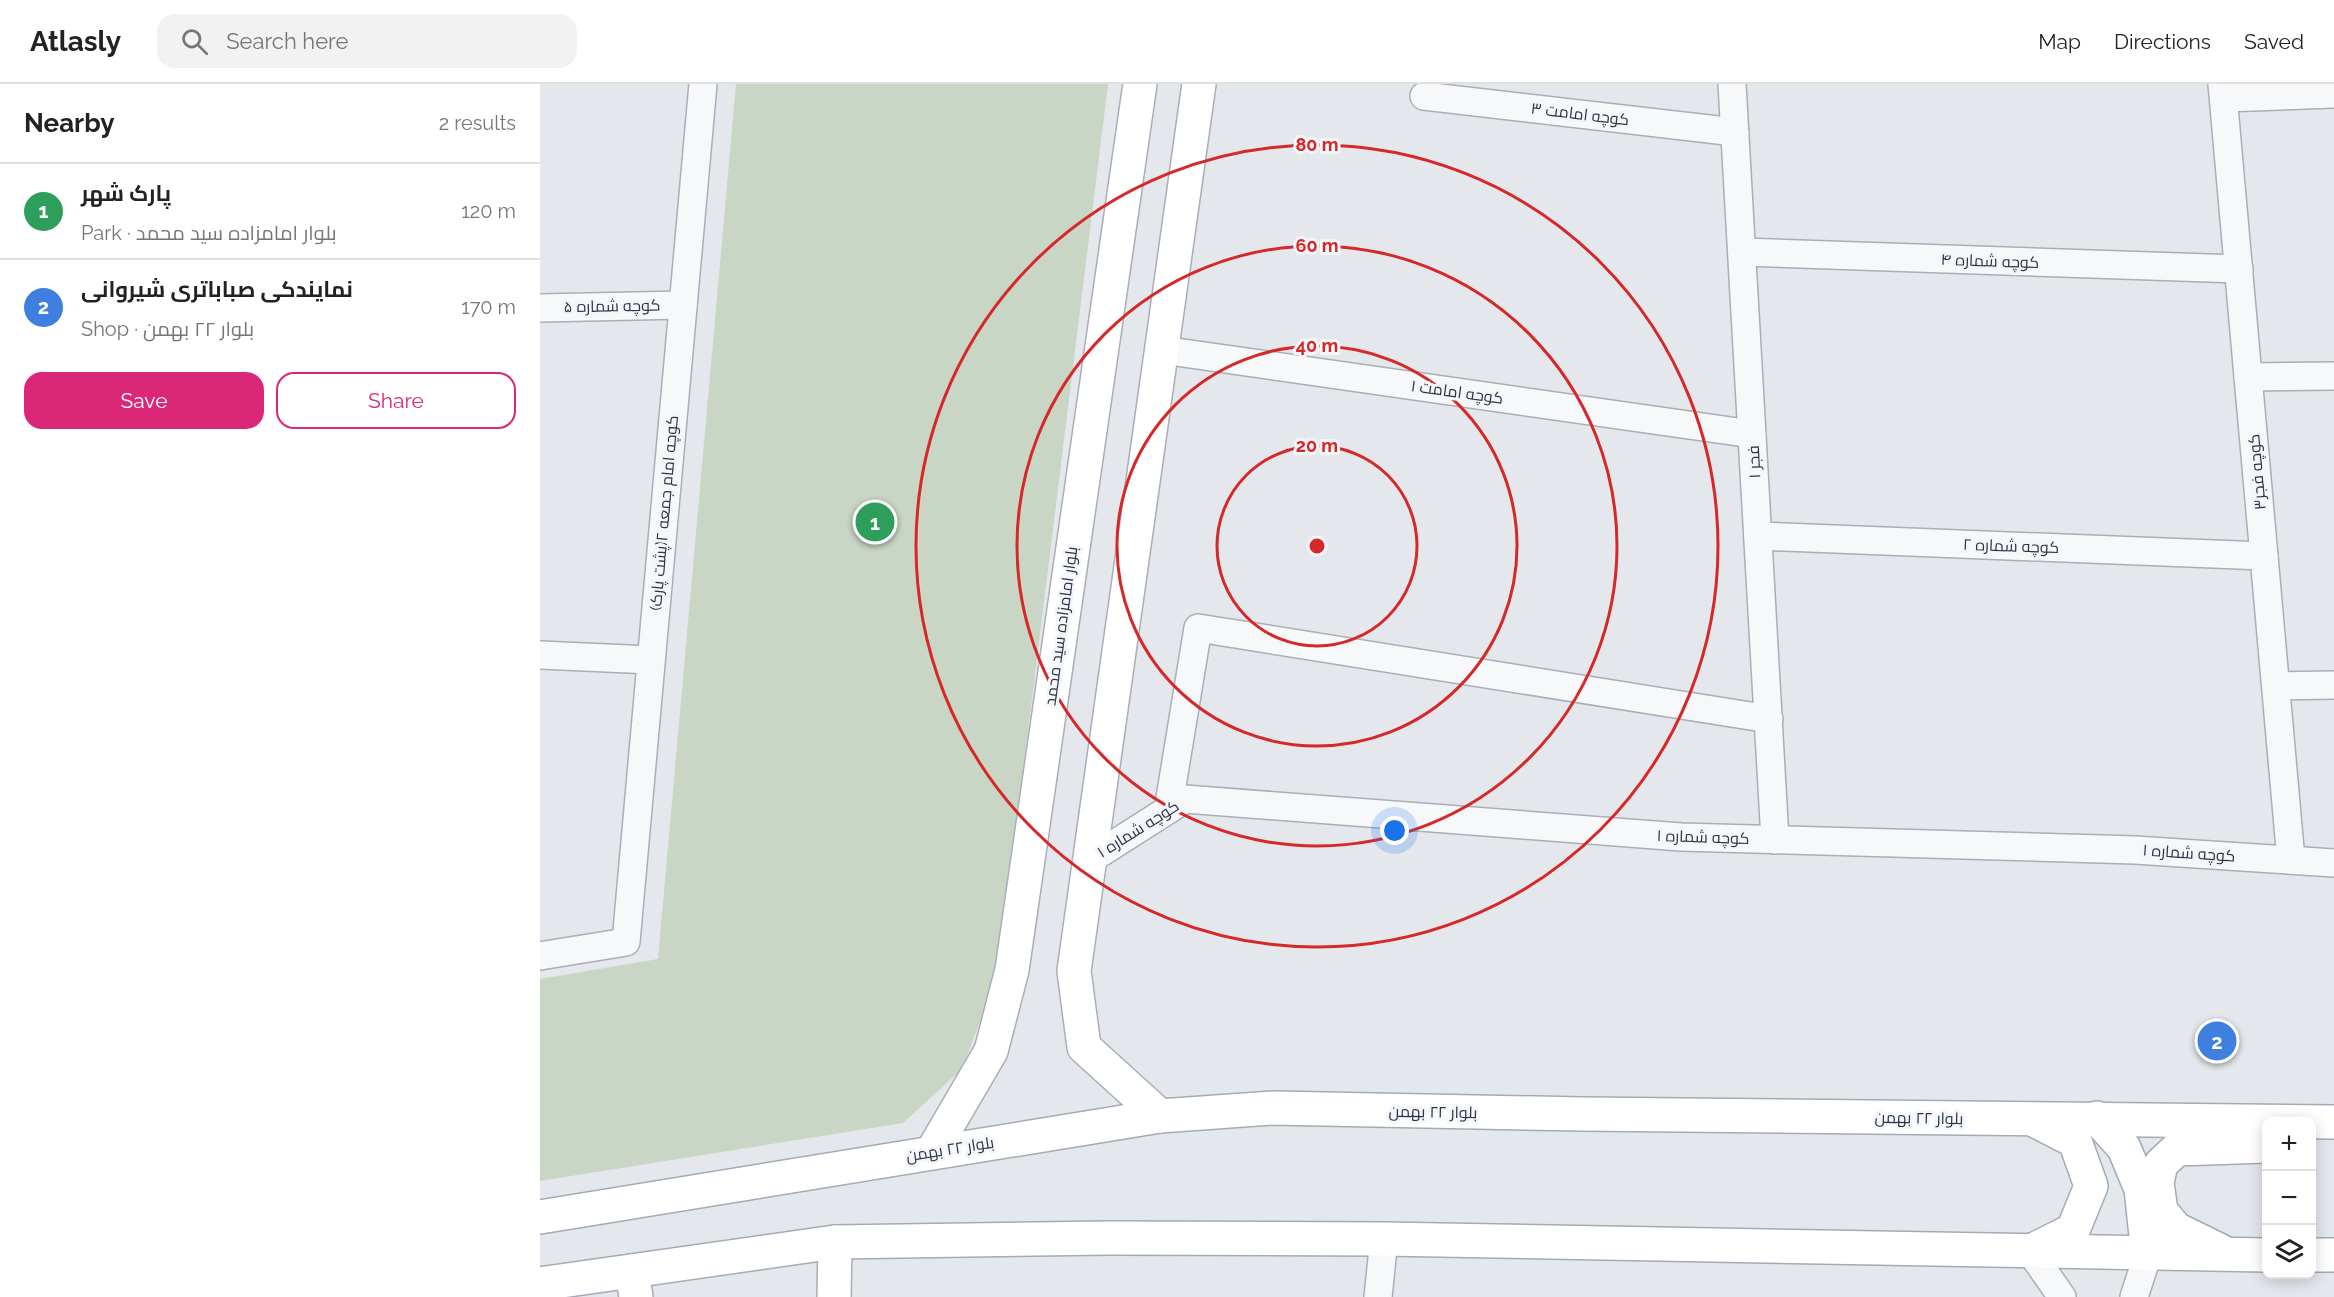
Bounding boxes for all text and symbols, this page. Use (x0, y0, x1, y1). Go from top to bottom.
search box (157, 14, 577, 68)
text: Atlasly (30, 25, 121, 58)
icon: search (178, 25, 211, 58)
text: Search here (226, 28, 348, 54)
text: Map (2038, 29, 2081, 54)
text: Directions (2114, 29, 2211, 54)
text: Saved (2244, 29, 2304, 54)
street label: کوچه امامت ۳ (1529, 99, 1630, 131)
text: Nearby (24, 108, 114, 138)
text: 2 results (439, 111, 516, 135)
text: 80 m (1295, 134, 1339, 155)
text: پارک شهر (81, 180, 171, 206)
text: 1 (39, 199, 48, 223)
text: 120 m (461, 199, 516, 223)
text: Park · بلوار امامزاده سید محمد (81, 221, 337, 245)
text: 60 m (1295, 235, 1339, 256)
street label: کوچه شماره ۴ (1940, 250, 2040, 274)
text: نمایندکی صباباتری شیروانی (81, 276, 353, 302)
text: 2 (38, 295, 49, 319)
text: 170 m (461, 295, 516, 319)
street label: کوچه شماره ۵ (564, 296, 660, 318)
text: Shop · بلوار ۲۲ بهمن (81, 317, 254, 341)
text: 40 m (1296, 335, 1338, 356)
button: Save (24, 372, 264, 429)
button: Share (276, 372, 516, 429)
street label: کوچه امامت ۱ (1409, 376, 1504, 410)
street label: کوچه امام جمعه ۲(پشت پارک) (646, 415, 684, 612)
street label: کوچه فجر۳ (2244, 433, 2272, 511)
text: 20 m (1296, 435, 1338, 456)
street label: فجر ۱ (1744, 445, 1764, 479)
pin: 1 (856, 500, 894, 544)
street label: کوچه شماره ۲ (1962, 535, 2059, 559)
centre of rings (1307, 536, 1327, 556)
street label: بلوار امامزاده سید محمد (1040, 545, 1082, 707)
street label: کوچه شماره ۱ (1094, 796, 1183, 863)
your location (1380, 816, 1409, 845)
street label: کوچه شماره ۱ (1656, 826, 1750, 850)
street label: کوچه شماره ۱ (2142, 840, 2236, 868)
pin: 2 (2198, 1018, 2236, 1064)
street label: بلوار ۲۲ بهمن (1388, 1102, 1478, 1123)
street label: بلوار ۲۲ بهمن (1874, 1108, 1964, 1129)
map controls (2262, 1117, 2316, 1279)
button: + (2262, 1117, 2316, 1171)
street label: بلوار ۲۲ بهمن (905, 1133, 996, 1166)
button: − (2262, 1171, 2316, 1225)
button: layers (2262, 1225, 2316, 1279)

